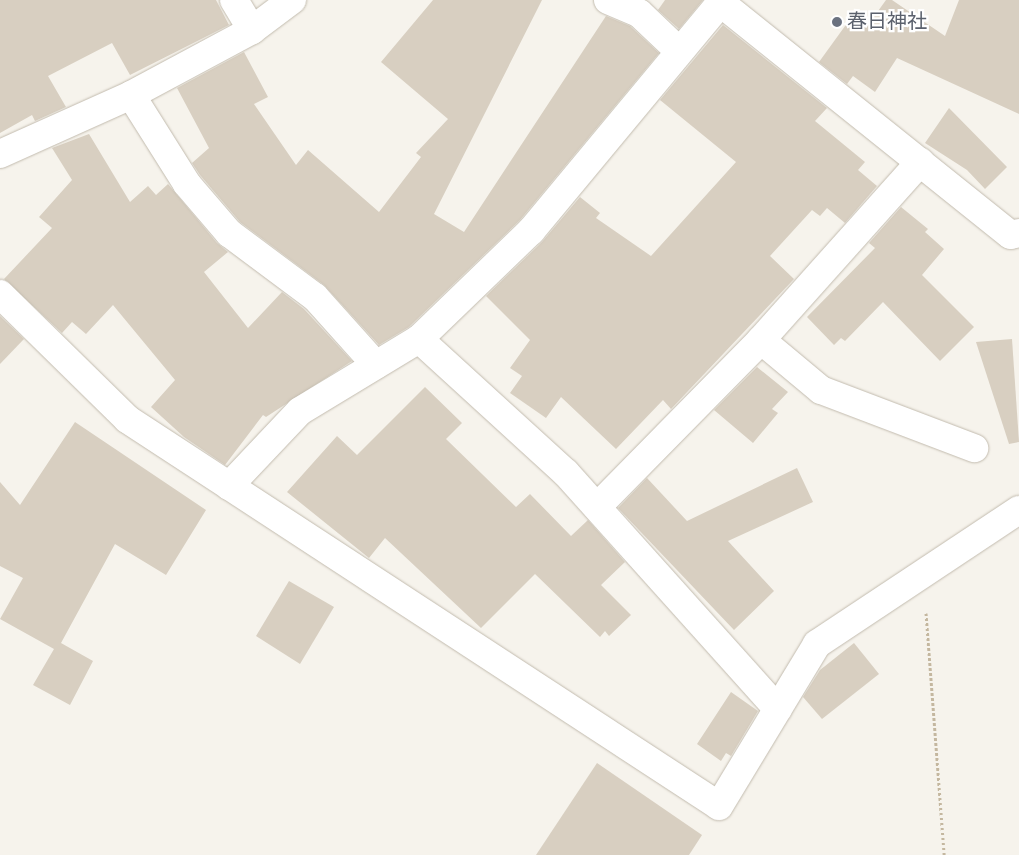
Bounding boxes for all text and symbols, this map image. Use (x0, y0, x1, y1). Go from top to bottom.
place label: 春日神社 (847, 10, 927, 34)
marker: 春日神社 (831, 16, 843, 28)

